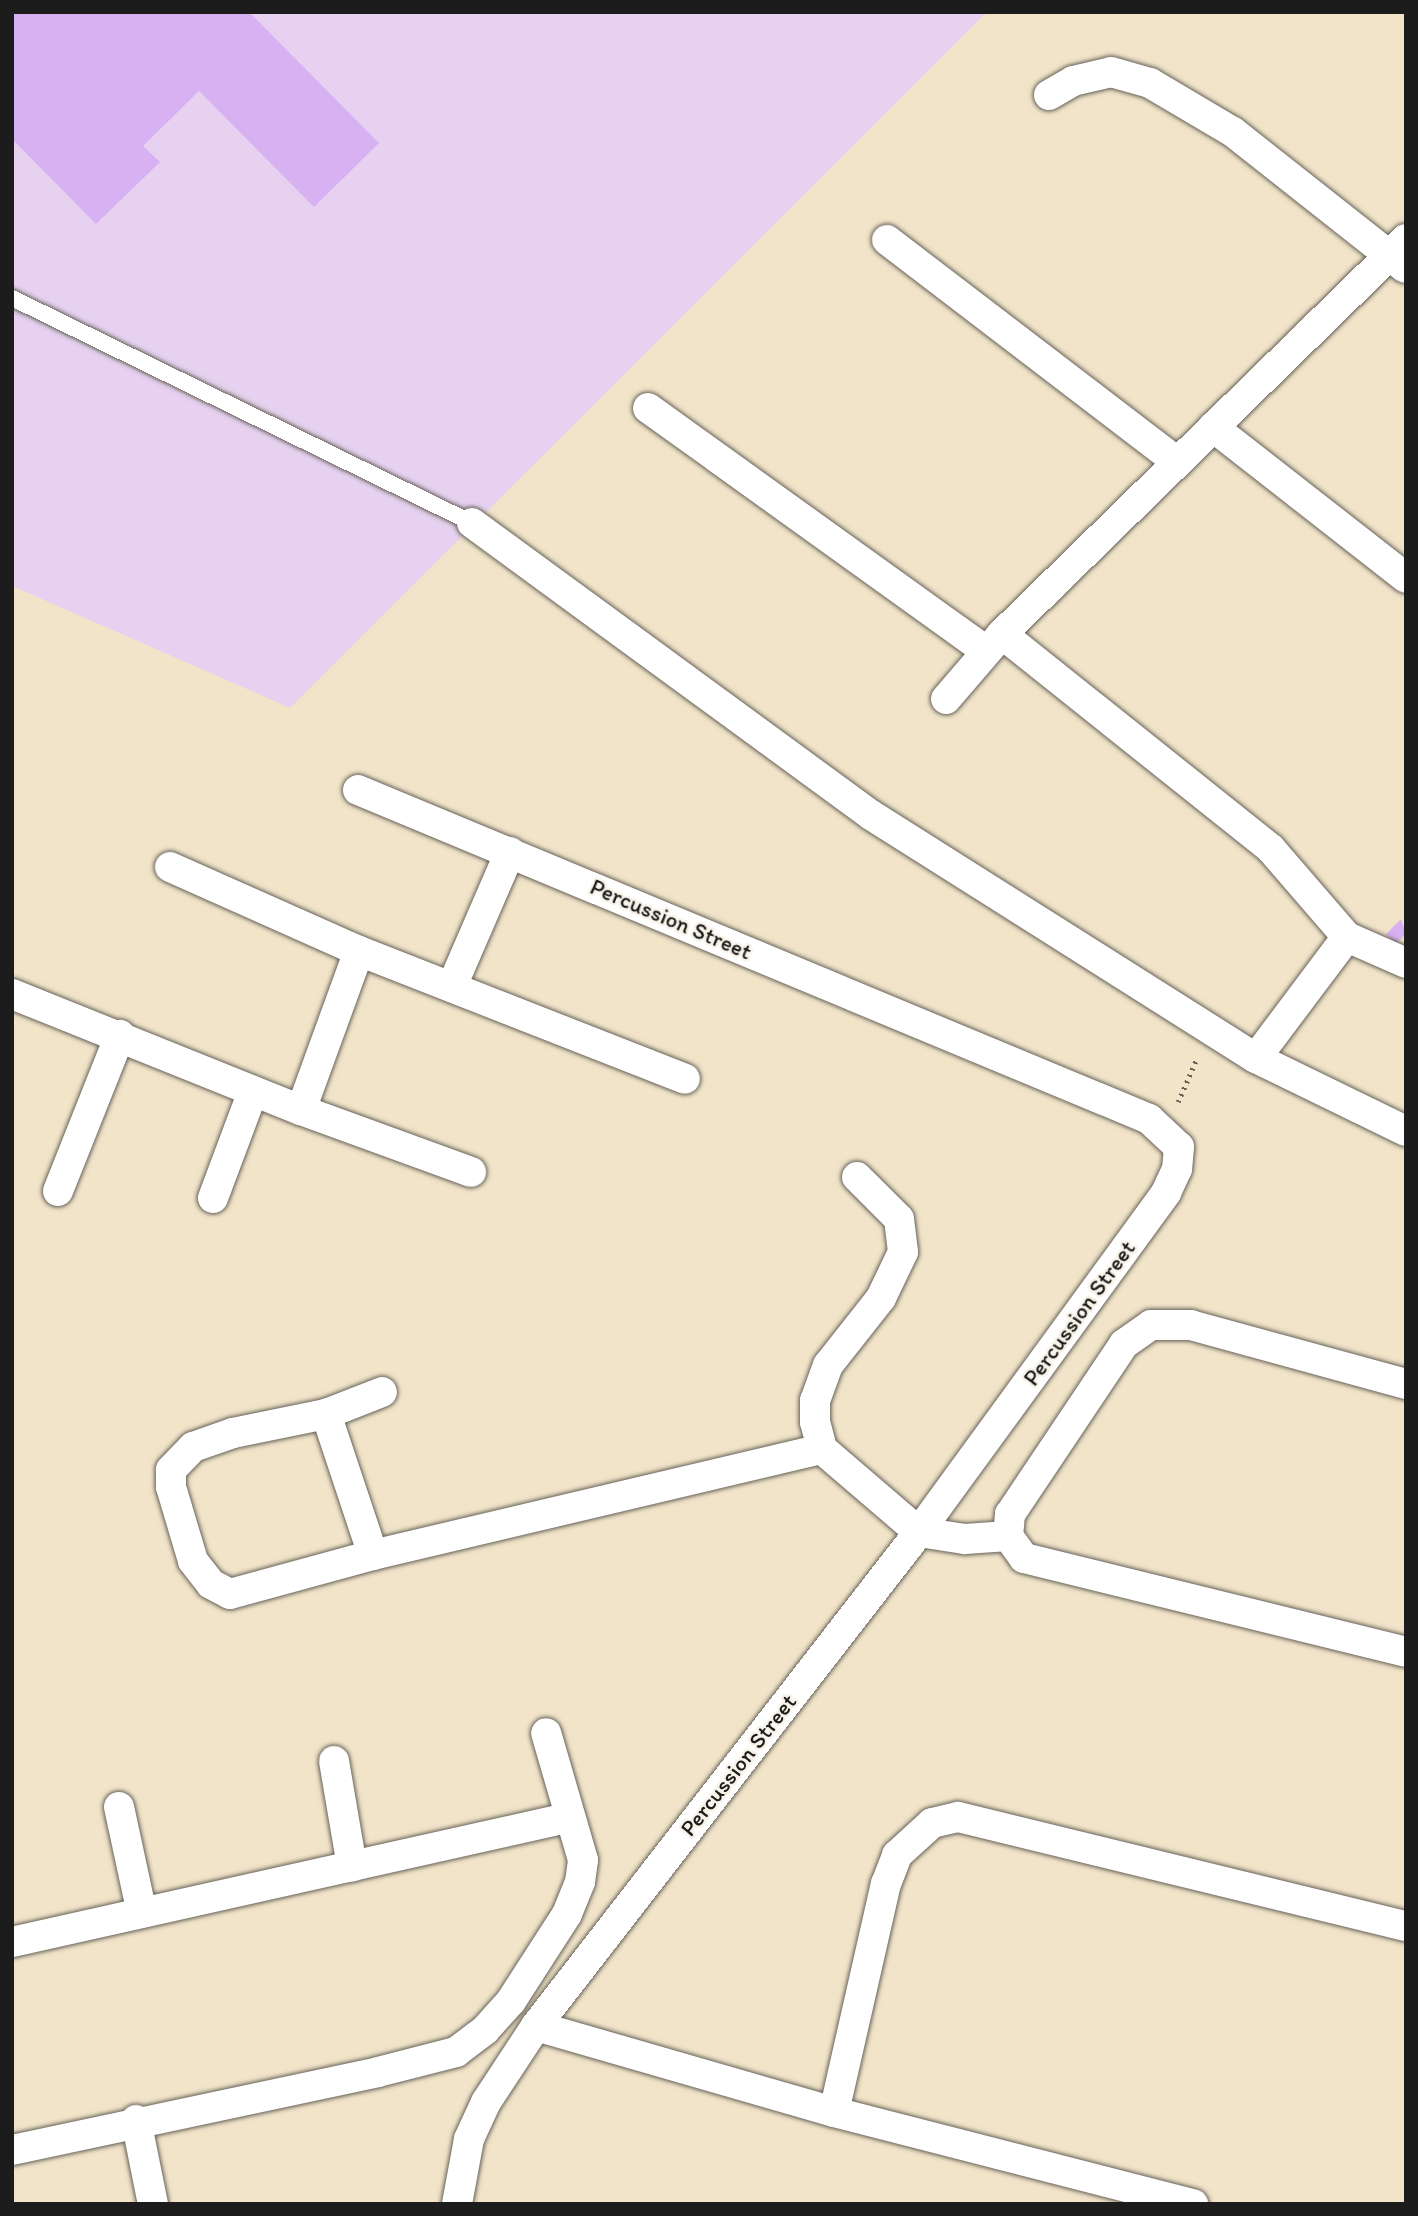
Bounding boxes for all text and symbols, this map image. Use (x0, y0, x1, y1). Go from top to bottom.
street label: Percussion Street (586, 873, 756, 965)
street label: Percussion Street (1017, 1235, 1141, 1391)
street label: Percussion Street (674, 1689, 802, 1841)

